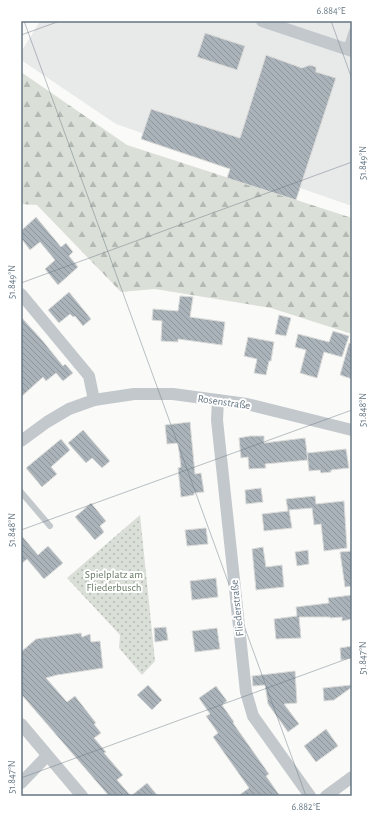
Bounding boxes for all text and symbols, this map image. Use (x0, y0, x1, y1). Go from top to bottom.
text: 6.884°E (316, 6, 346, 16)
text: 51.849°N (358, 146, 368, 180)
text: 51.849°N (7, 265, 17, 299)
street label: Rosenstraße (197, 393, 251, 411)
text: 51.848°N (358, 393, 368, 427)
text: 51.848°N (7, 513, 17, 547)
park label: Spielplatz am Fliederbusch (85, 569, 143, 593)
street label: Fliederstraße (229, 579, 245, 637)
text: 51.847°N (358, 641, 368, 675)
text: 51.847°N (7, 760, 17, 794)
text: 6.882°E (292, 802, 321, 812)

